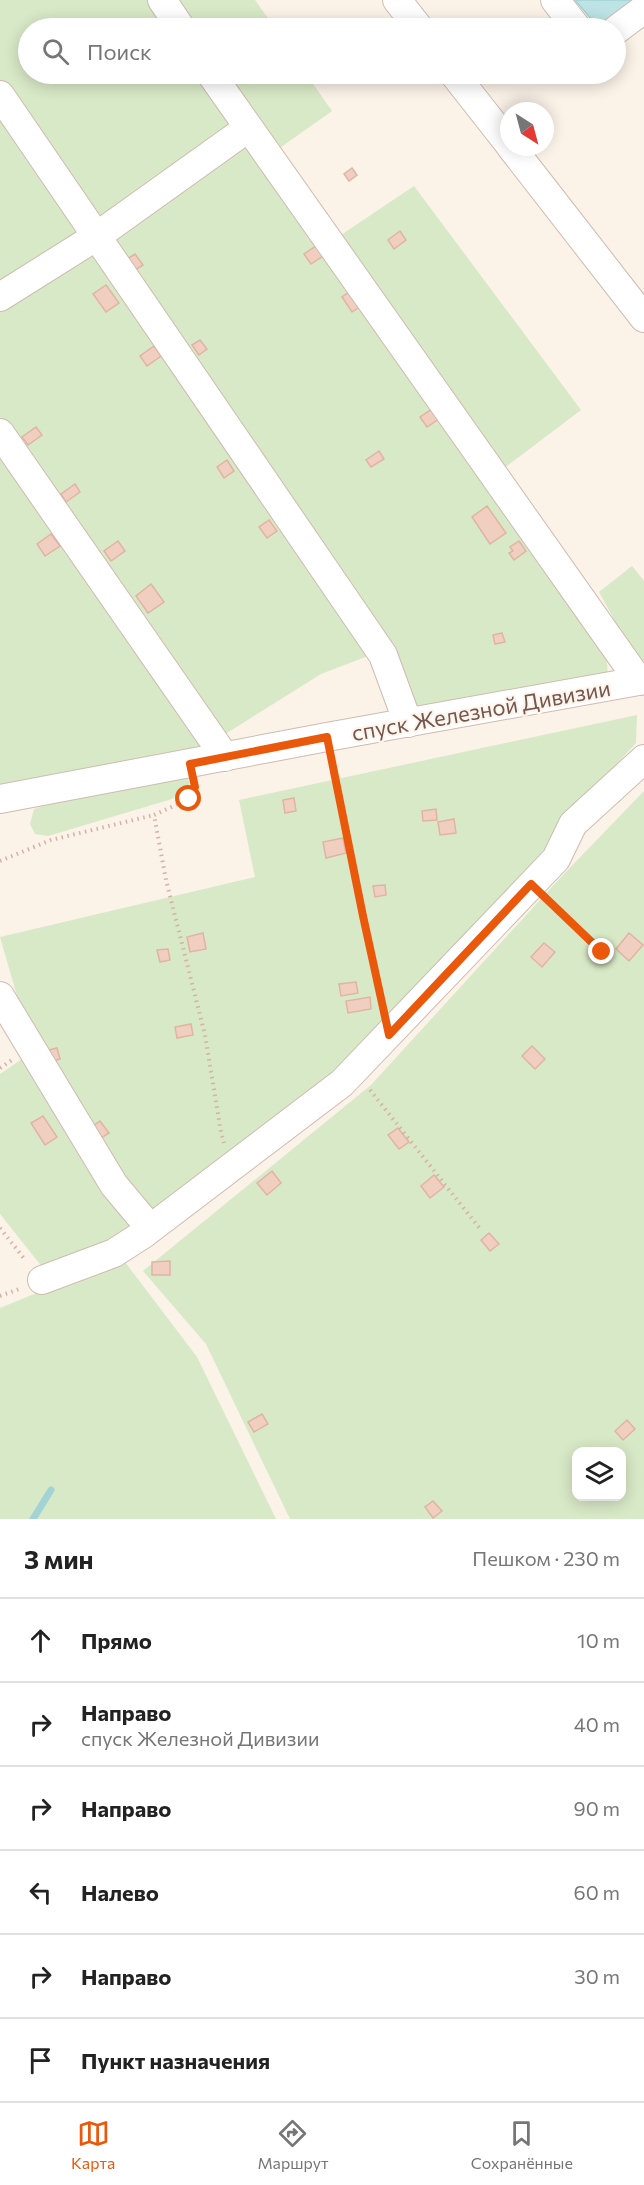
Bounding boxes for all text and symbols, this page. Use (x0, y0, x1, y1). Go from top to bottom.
search box (18, 18, 626, 84)
icon: search (39, 35, 72, 68)
text: Поиск (87, 38, 152, 65)
north arrow (500, 102, 554, 156)
street label: спуск Железной Дивизии (350, 674, 612, 746)
route start (175, 785, 201, 811)
route end (588, 938, 614, 964)
map controls (572, 1447, 626, 1501)
button: layers (572, 1447, 626, 1501)
text: 3 мин (24, 1543, 94, 1574)
text: Пешком · 230 m (472, 1546, 620, 1570)
icon: ahead (24, 1624, 57, 1657)
text: Прямо (81, 1627, 152, 1654)
text: 10 m (577, 1628, 620, 1652)
text: Направо (81, 1699, 171, 1726)
icon: right (24, 1708, 57, 1741)
text: 40 m (574, 1712, 620, 1736)
text: спуск Железной Дивизии (81, 1726, 319, 1750)
icon: right (24, 1792, 57, 1825)
text: Направо (81, 1795, 171, 1822)
text: 90 m (574, 1796, 620, 1820)
icon: left (24, 1876, 57, 1909)
text: Налево (81, 1879, 159, 1906)
text: 60 m (574, 1880, 620, 1904)
icon: right (24, 1960, 57, 1993)
text: Направо (81, 1963, 171, 1990)
text: 30 m (574, 1964, 620, 1988)
icon: arrive (24, 2044, 57, 2077)
text: Пункт назначения (81, 2047, 270, 2074)
tab: Карта (71, 2117, 115, 2172)
tab: Маршрут (257, 2117, 329, 2172)
tab: Сохранённые (471, 2117, 573, 2172)

